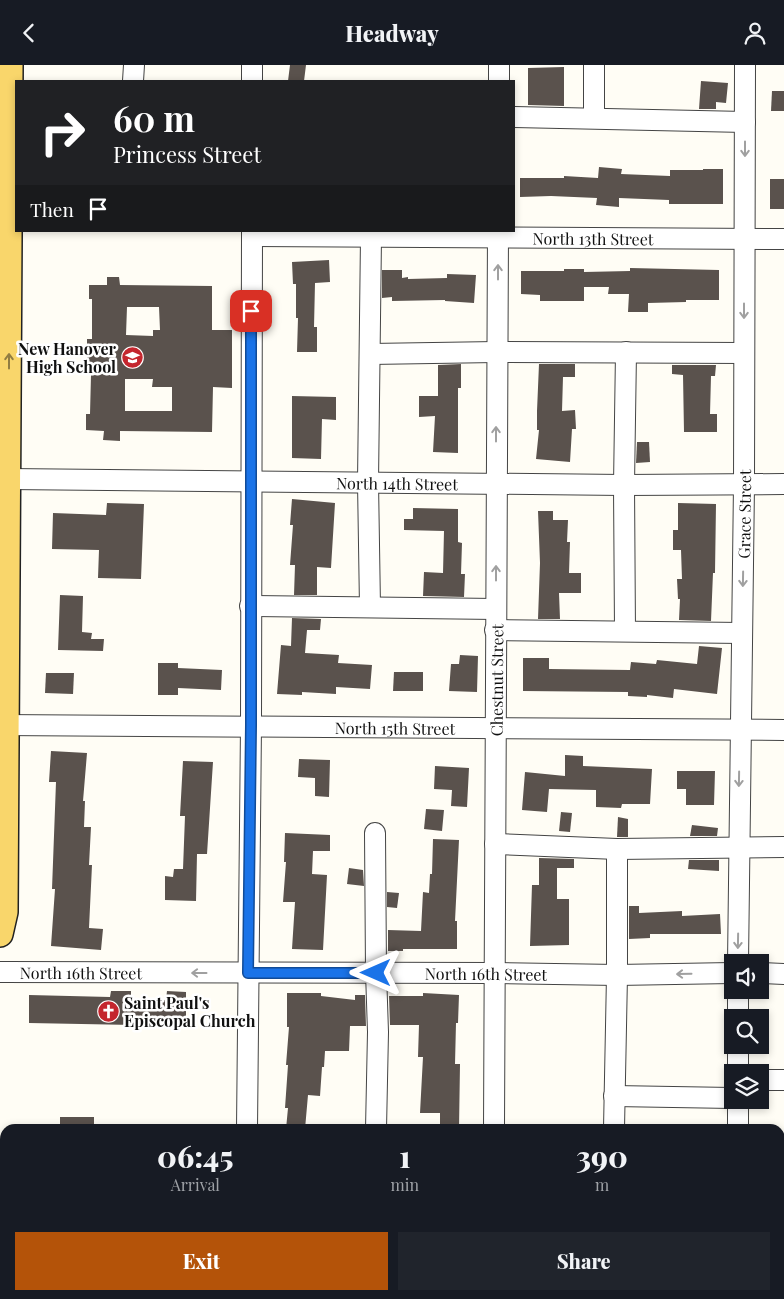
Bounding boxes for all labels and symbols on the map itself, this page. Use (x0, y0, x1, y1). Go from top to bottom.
one-way arrow (740, 140, 750, 156)
street label: North 13th Street (532, 227, 654, 249)
one-way arrow (493, 264, 503, 280)
pin (230, 290, 272, 332)
one-way arrow (739, 302, 749, 319)
place label: New Hanover High School (18, 338, 117, 377)
school or university icon: New Hanover High School (120, 345, 144, 369)
one-way arrow (4, 354, 14, 370)
one-way arrow (491, 427, 501, 443)
street label: Grace Street (733, 469, 755, 559)
street label: North 14th Street (336, 472, 458, 494)
one-way arrow (491, 565, 501, 582)
one-way arrow (738, 570, 748, 586)
street label: Chestnut Street (485, 623, 507, 736)
street label: North 15th Street (335, 717, 456, 738)
one-way arrow (735, 770, 744, 786)
one-way arrow (733, 932, 743, 949)
position arrow (349, 946, 401, 998)
street label: North 16th Street (20, 962, 142, 983)
street label: North 16th Street (425, 962, 548, 984)
one-way arrow (191, 968, 208, 978)
one-way arrow (676, 969, 692, 979)
place label: Saint Paul's Episcopal Church (124, 992, 256, 1031)
church icon: Saint Paul's Episcopal Church (96, 999, 120, 1023)

